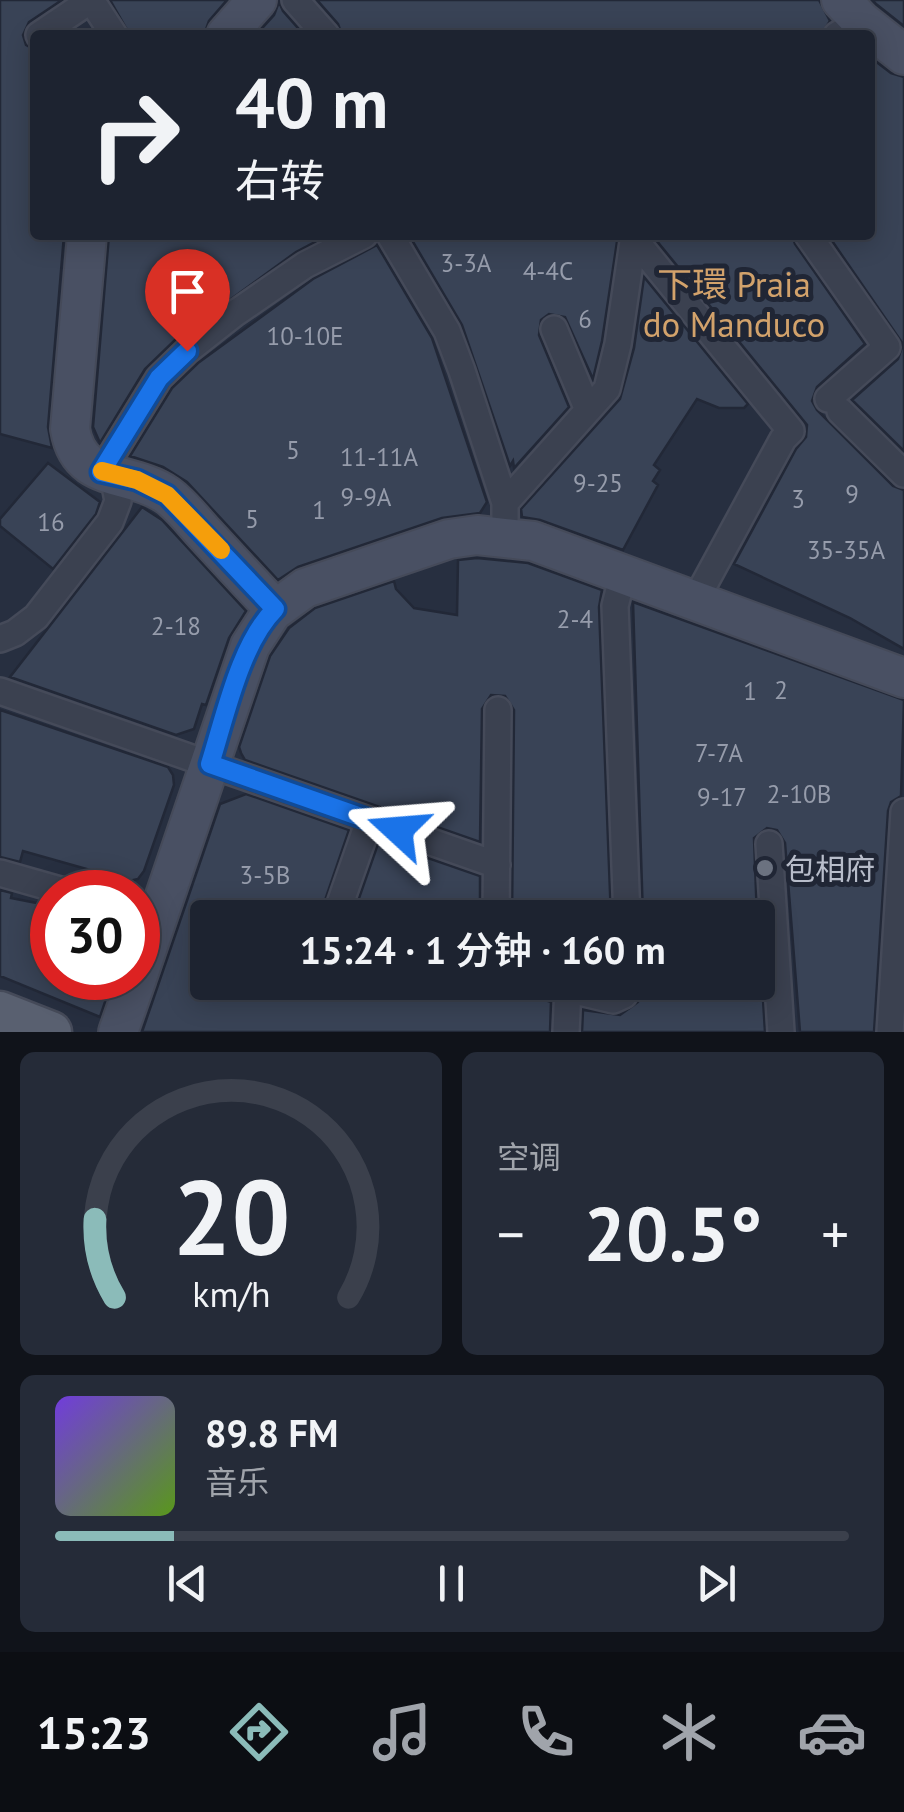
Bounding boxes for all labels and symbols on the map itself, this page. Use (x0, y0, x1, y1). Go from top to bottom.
house number: 3-3A (441, 247, 492, 279)
pin (145, 249, 230, 352)
house number: 4-4C (523, 255, 573, 287)
district label: 下環 Praia do Manduco (643, 261, 825, 347)
house number: 6 (578, 303, 592, 335)
house number: 10-10E (267, 320, 343, 352)
house number: 5 (286, 434, 300, 466)
house number: 11-11A (340, 441, 418, 473)
house number: 9-25 (573, 467, 623, 499)
house number: 9 (845, 478, 859, 510)
house number: 9-9A (341, 481, 392, 513)
house number: 3 (791, 483, 805, 515)
house number: 1 (312, 494, 326, 526)
house number: 5 (245, 503, 259, 535)
house number: 16 (37, 506, 65, 538)
house number: 35-35A (807, 534, 885, 566)
house number: 2-4 (557, 603, 593, 635)
house number: 2-18 (151, 610, 201, 642)
house number: 2 (774, 674, 788, 706)
house number: 1 (743, 675, 757, 707)
house number: 7-7A (695, 737, 743, 769)
position arrow (346, 778, 450, 882)
house number: 2-10B (767, 778, 831, 810)
house number: 9-17 (697, 781, 747, 813)
place label: 包相府 (785, 849, 875, 888)
marker: 包相府 (754, 857, 776, 879)
house number: 3-5B (240, 859, 290, 891)
speed limit sign: 30 (30, 870, 160, 1000)

